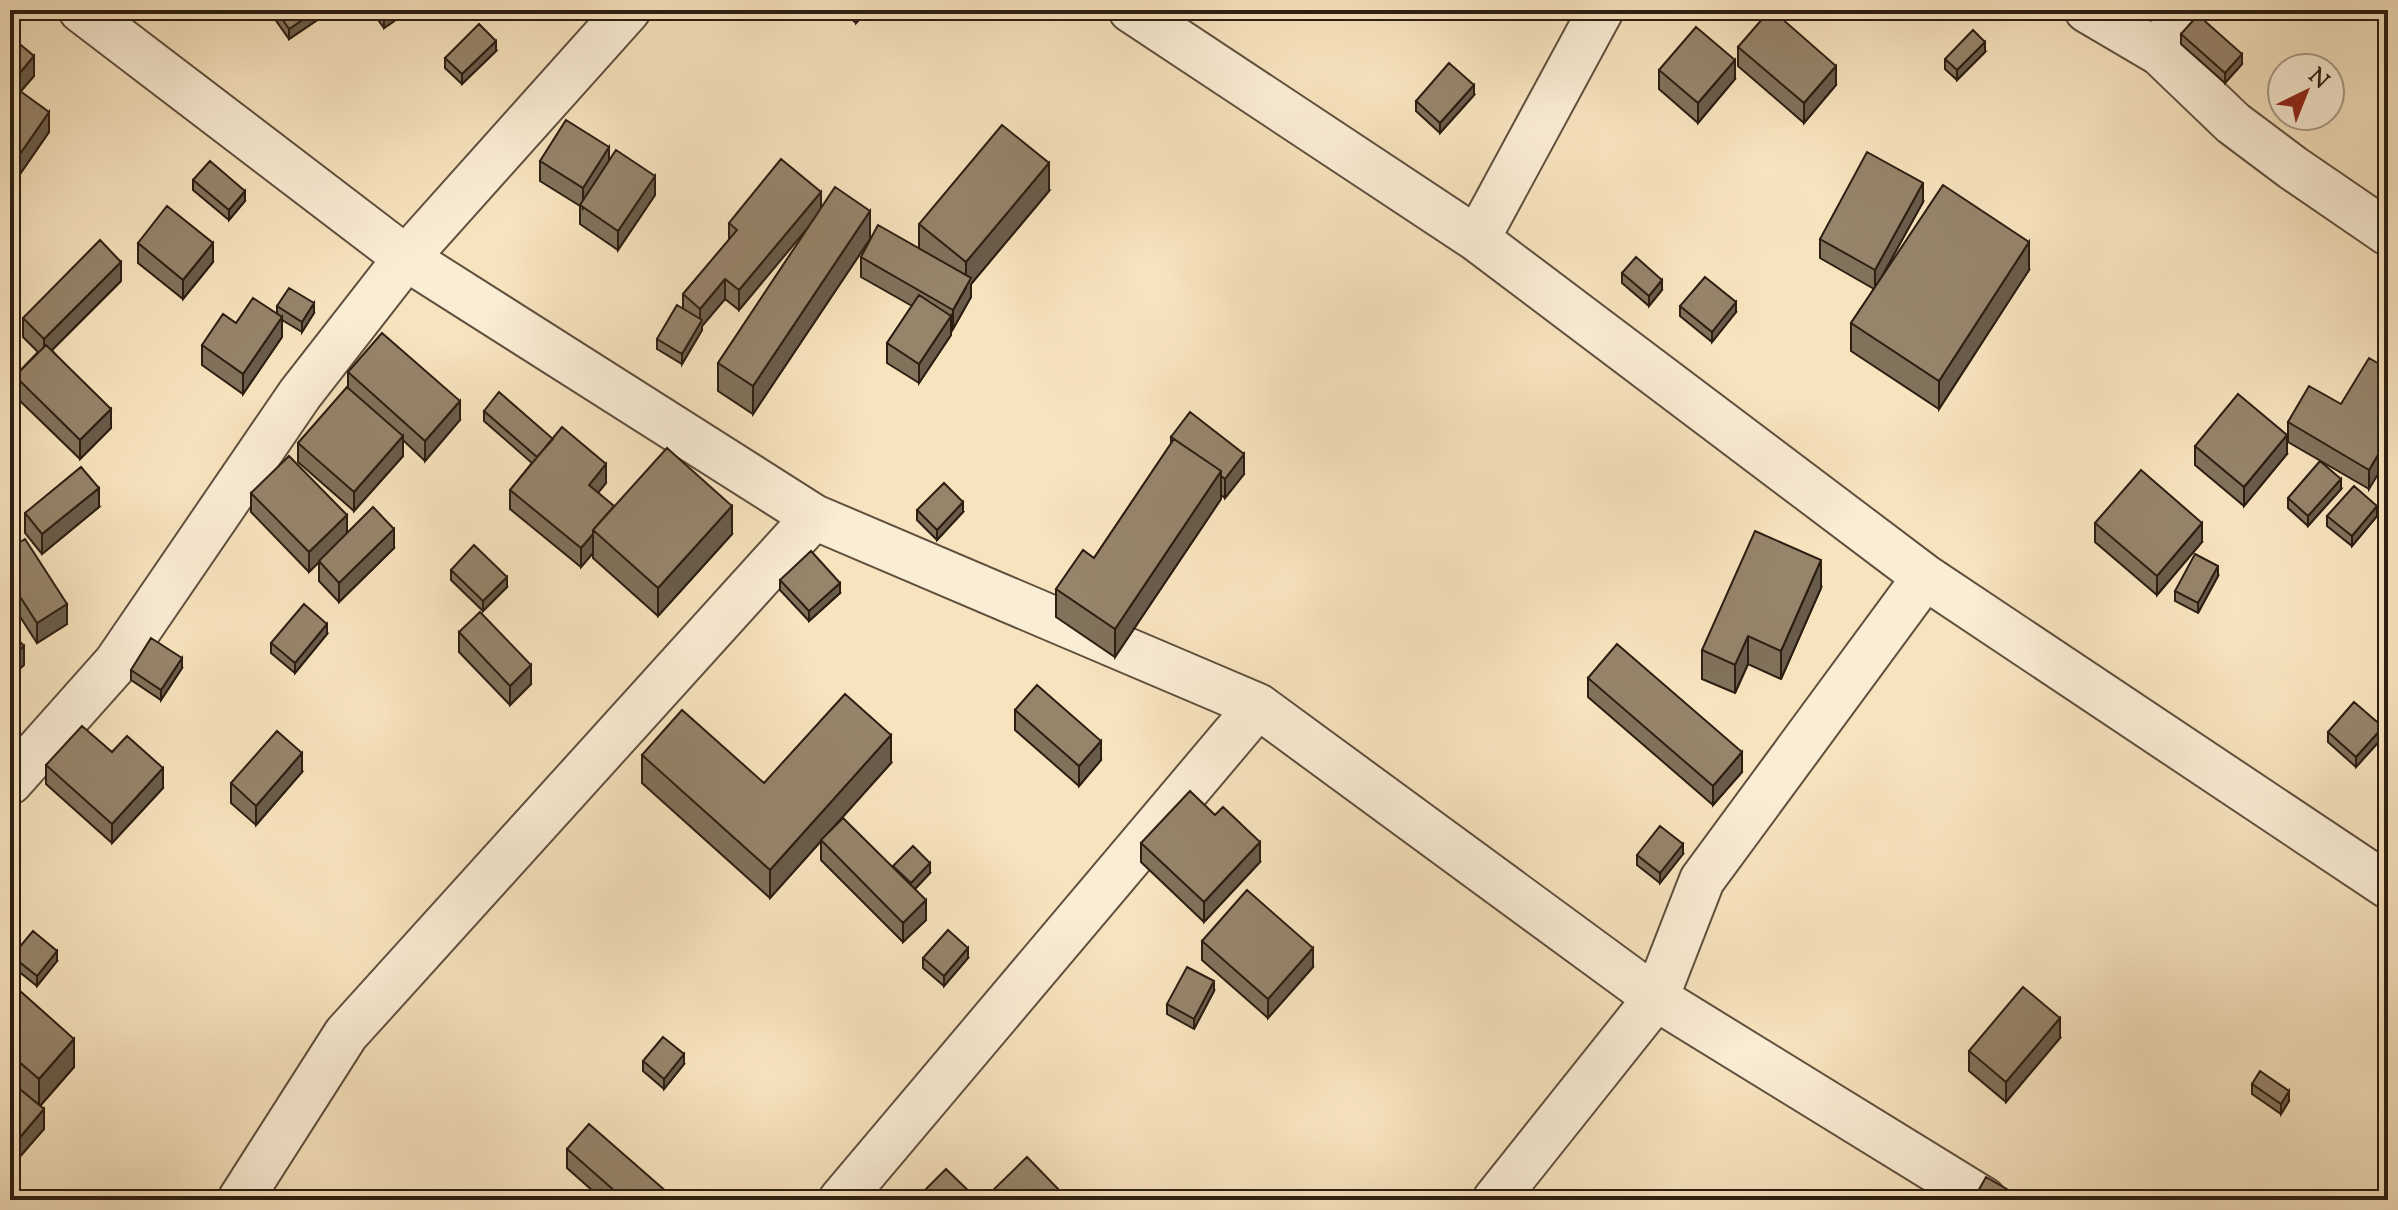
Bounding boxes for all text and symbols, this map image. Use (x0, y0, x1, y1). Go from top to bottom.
north arrow (2266, 52, 2346, 132)
text: N (2300, 62, 2335, 98)

